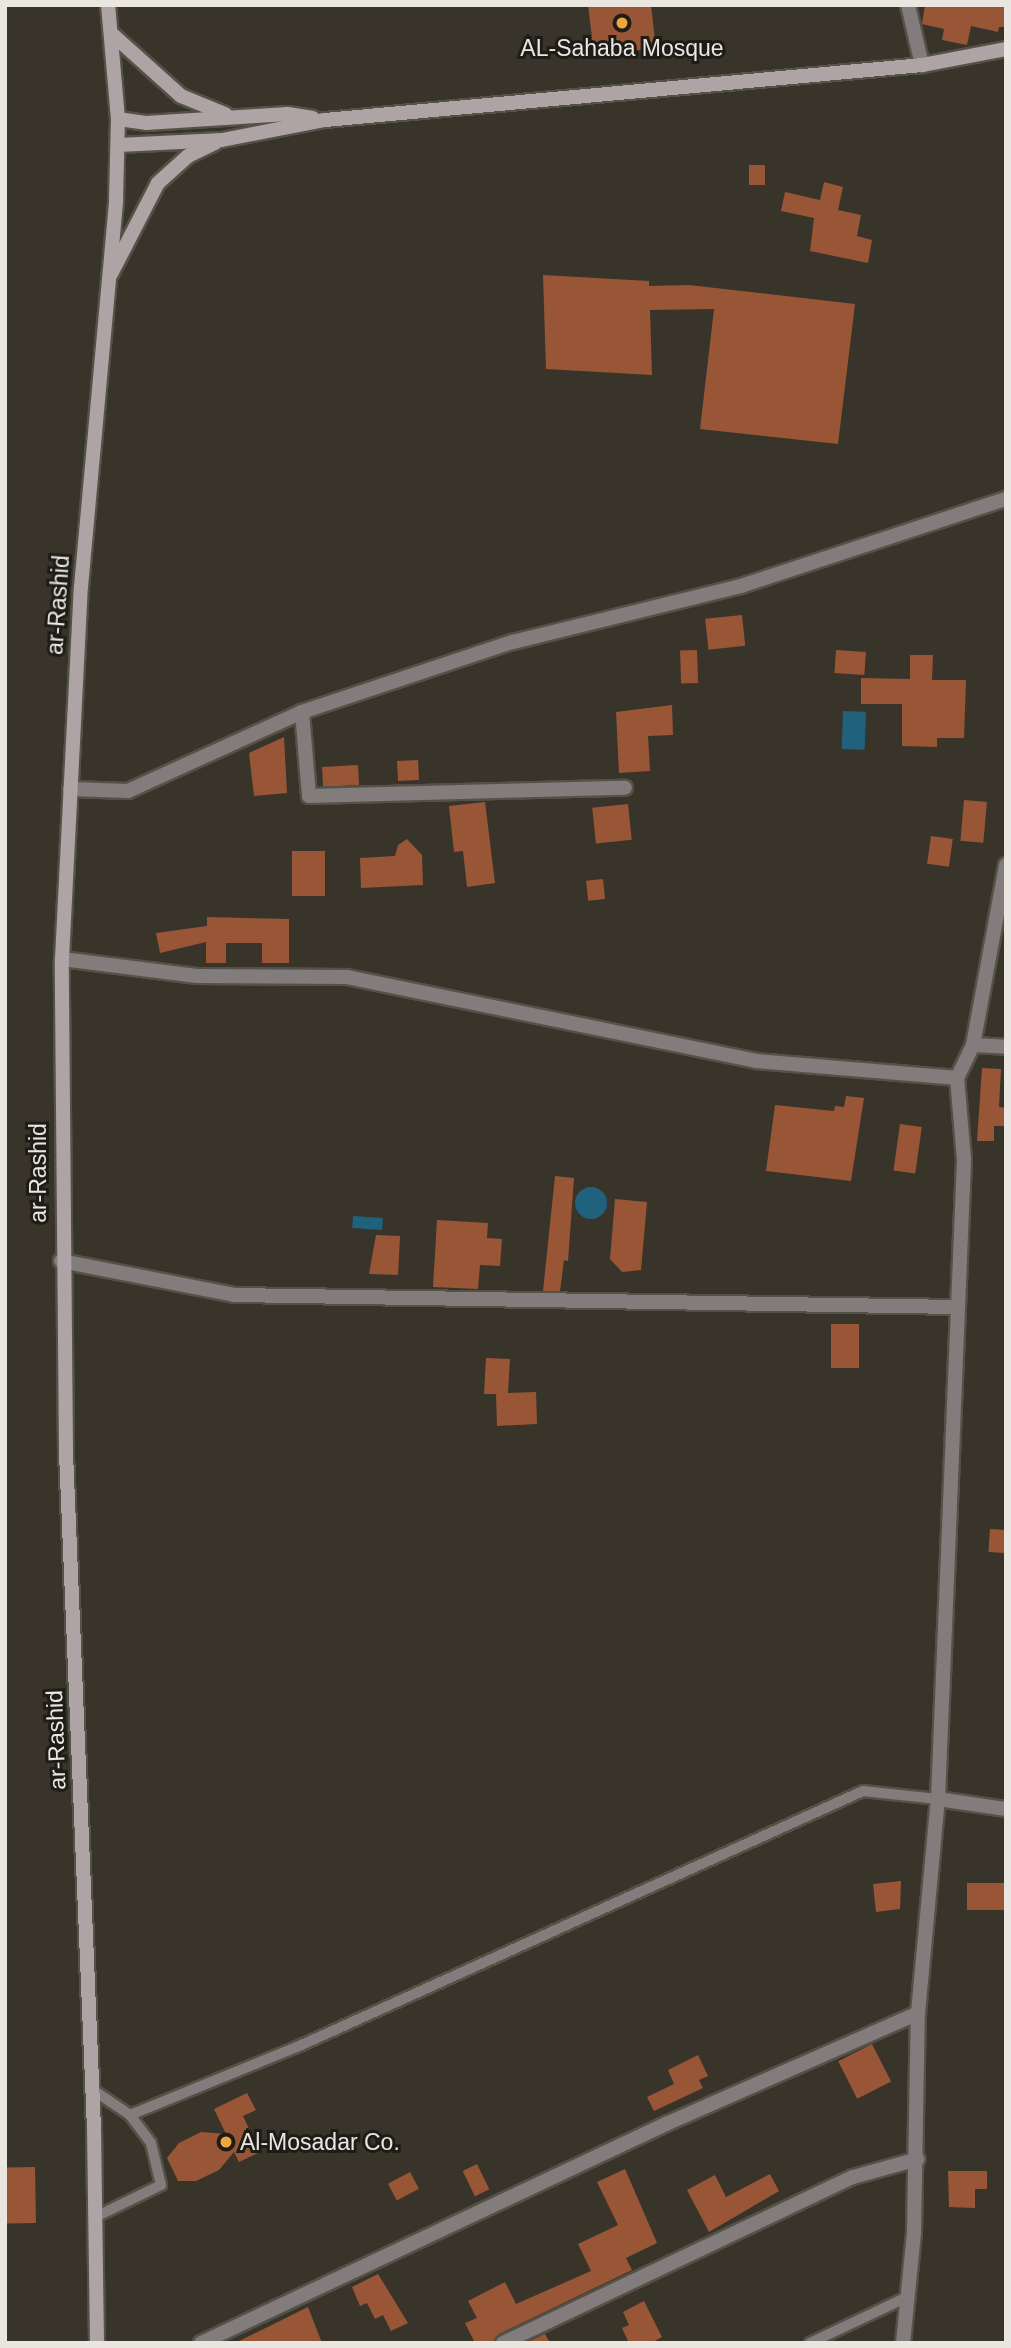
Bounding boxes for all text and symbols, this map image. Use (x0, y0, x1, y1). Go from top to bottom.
marker: AL-Sahaba Mosque (614, 15, 630, 31)
place label: AL-Sahaba Mosque (520, 34, 724, 62)
street label: ar-Rashid (41, 554, 75, 656)
street label: ar-Rashid (24, 1123, 52, 1223)
street label: ar-Rashid (40, 1690, 72, 1790)
place label: Al-Mosadar Co. (240, 2128, 400, 2156)
marker: Al-Mosadar Co. (218, 2134, 234, 2150)

